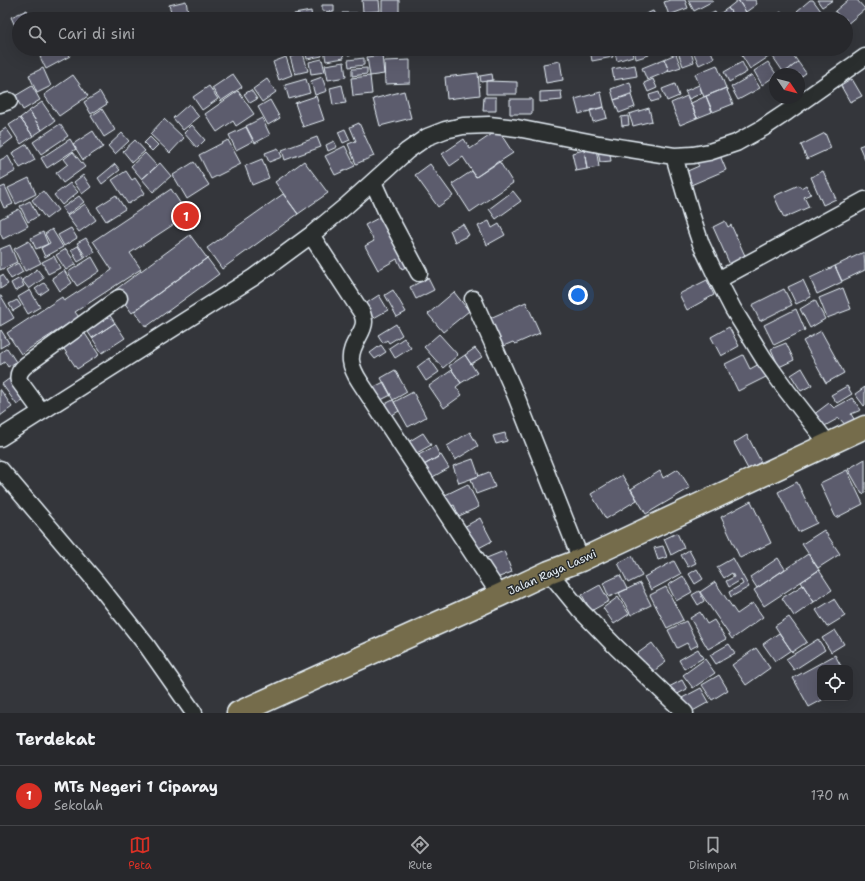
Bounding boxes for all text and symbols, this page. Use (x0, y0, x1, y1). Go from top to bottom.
search box (12, 12, 853, 56)
icon: search (26, 23, 48, 45)
text: Cari di sini (58, 24, 135, 44)
north arrow (769, 68, 805, 104)
pin: 1 (173, 201, 199, 231)
your location (568, 285, 588, 305)
street label: Jalan Raya Laswi (506, 546, 599, 599)
map controls (817, 665, 853, 701)
button: locate (817, 665, 853, 701)
text: Terdekat (16, 728, 96, 750)
text: MTs Negeri 1 Ciparay (54, 777, 218, 797)
text: 1 (26, 787, 32, 804)
text: 170 m (811, 787, 849, 804)
text: Sekolah (54, 797, 103, 814)
tab: Peta (128, 834, 152, 873)
tab: Rute (408, 834, 433, 873)
tab: Disimpan (689, 834, 737, 873)

